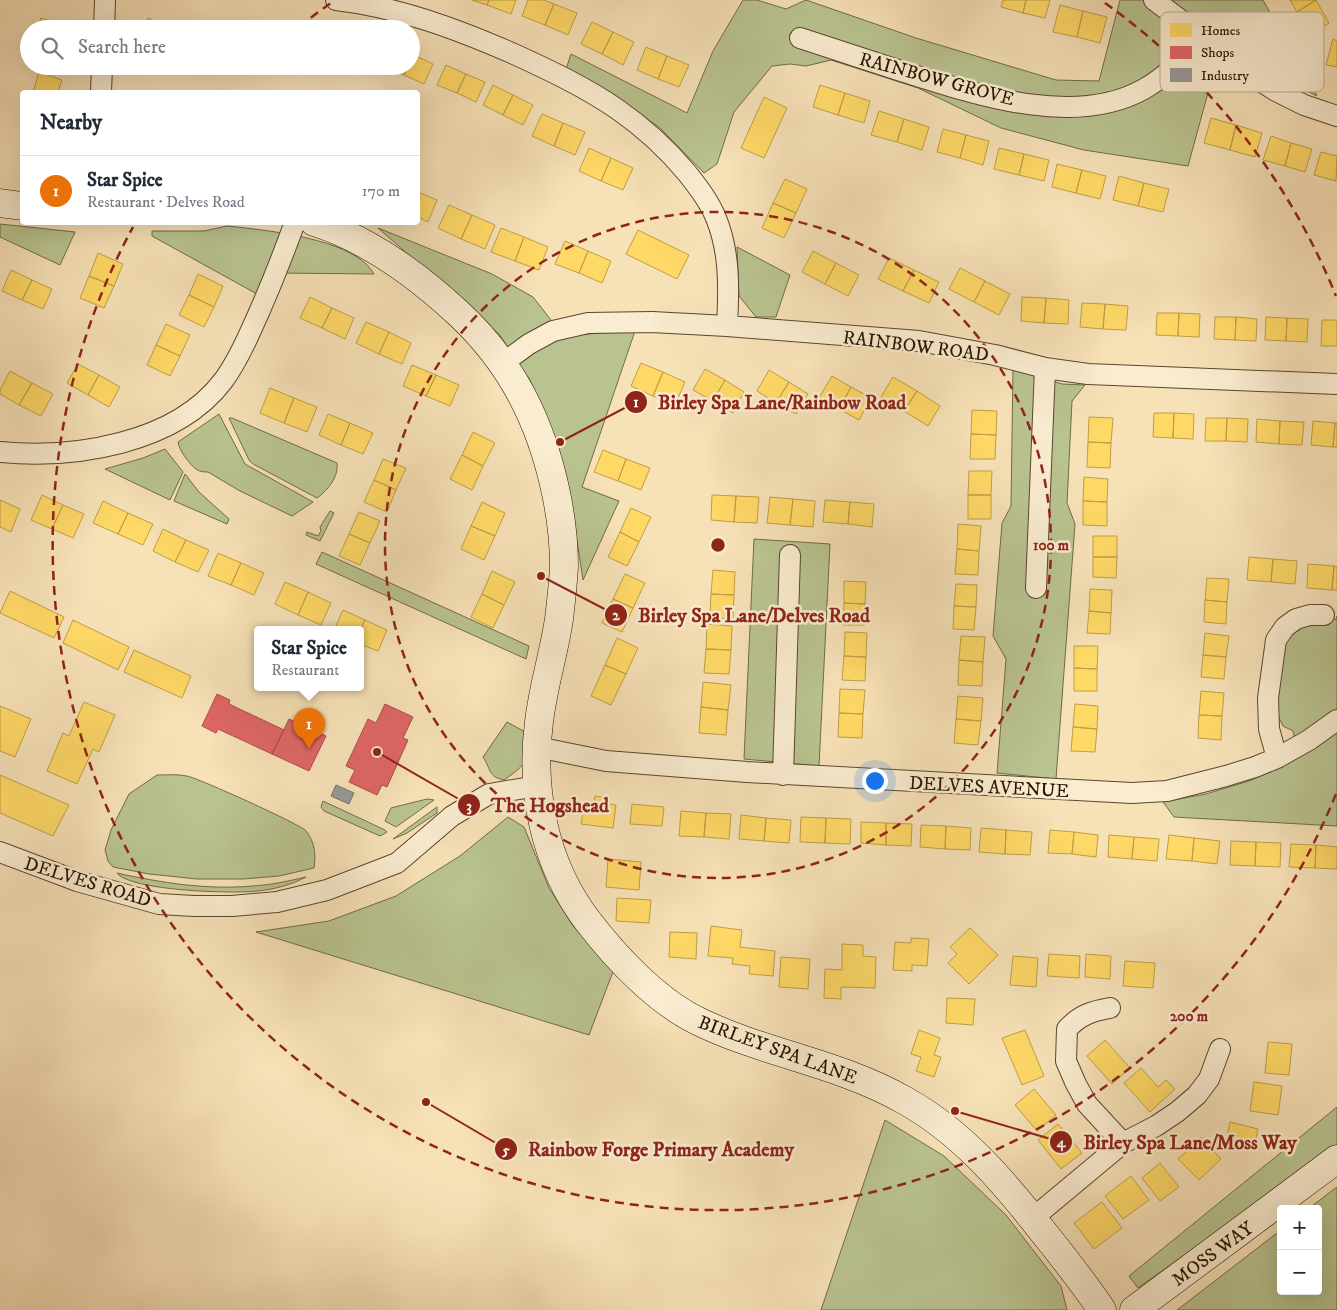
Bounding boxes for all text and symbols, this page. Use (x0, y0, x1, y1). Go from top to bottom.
legend (1160, 12, 1324, 92)
search box (20, 20, 420, 75)
text: Homes (1201, 22, 1241, 40)
icon: search (38, 34, 66, 62)
text: Search here (78, 36, 166, 59)
text: Shops (1201, 44, 1234, 62)
street label: RAINBOW GROVE (857, 48, 1017, 111)
text: Industry (1201, 67, 1249, 85)
text: Nearby (40, 110, 102, 136)
text: Star Spice (87, 169, 163, 192)
text: 1 (53, 181, 59, 201)
text: 170 m (362, 181, 400, 201)
text: Restaurant · Delves Road (87, 192, 245, 212)
street label: RAINBOW ROAD (841, 326, 990, 367)
callout: Birley Spa Lane/Rainbow Road (623, 385, 916, 420)
text: Birley Spa Lane/Rainbow Road (658, 391, 907, 416)
text: 1 (633, 393, 639, 412)
centre of rings (709, 536, 727, 554)
text: 100 m (1033, 536, 1070, 555)
callout: Birley Spa Lane/Delves Road (603, 597, 880, 632)
text: Birley Spa Lane/Delves Road (638, 604, 871, 629)
text: 2 (612, 606, 620, 625)
popup (254, 626, 364, 691)
text: Star Spice (271, 637, 347, 660)
text: Restaurant (271, 660, 339, 680)
pin: 1 (293, 708, 325, 749)
your location (862, 768, 888, 794)
street label: DELVES AVENUE (908, 772, 1070, 803)
callout: The Hogshead (456, 788, 619, 823)
text: The Hogshead (490, 794, 610, 819)
text: 3 (466, 797, 472, 816)
street label: DELVES ROAD (21, 852, 154, 913)
text: 200 m (1170, 1007, 1209, 1026)
street label: BIRLEY SPA LANE (695, 1011, 860, 1090)
callout: Birley Spa Lane/Moss Way (1048, 1124, 1307, 1159)
text: Birley Spa Lane/Moss Way (1083, 1131, 1297, 1156)
callout: Rainbow Forge Primary Academy (493, 1132, 804, 1167)
text: 4 (1056, 1133, 1067, 1152)
text: Rainbow Forge Primary Academy (528, 1138, 794, 1163)
text: 5 (501, 1141, 510, 1160)
map controls (1277, 1205, 1322, 1295)
button: + (1277, 1205, 1322, 1250)
street label: MOSS WAY (1168, 1216, 1259, 1291)
button: − (1277, 1250, 1322, 1295)

